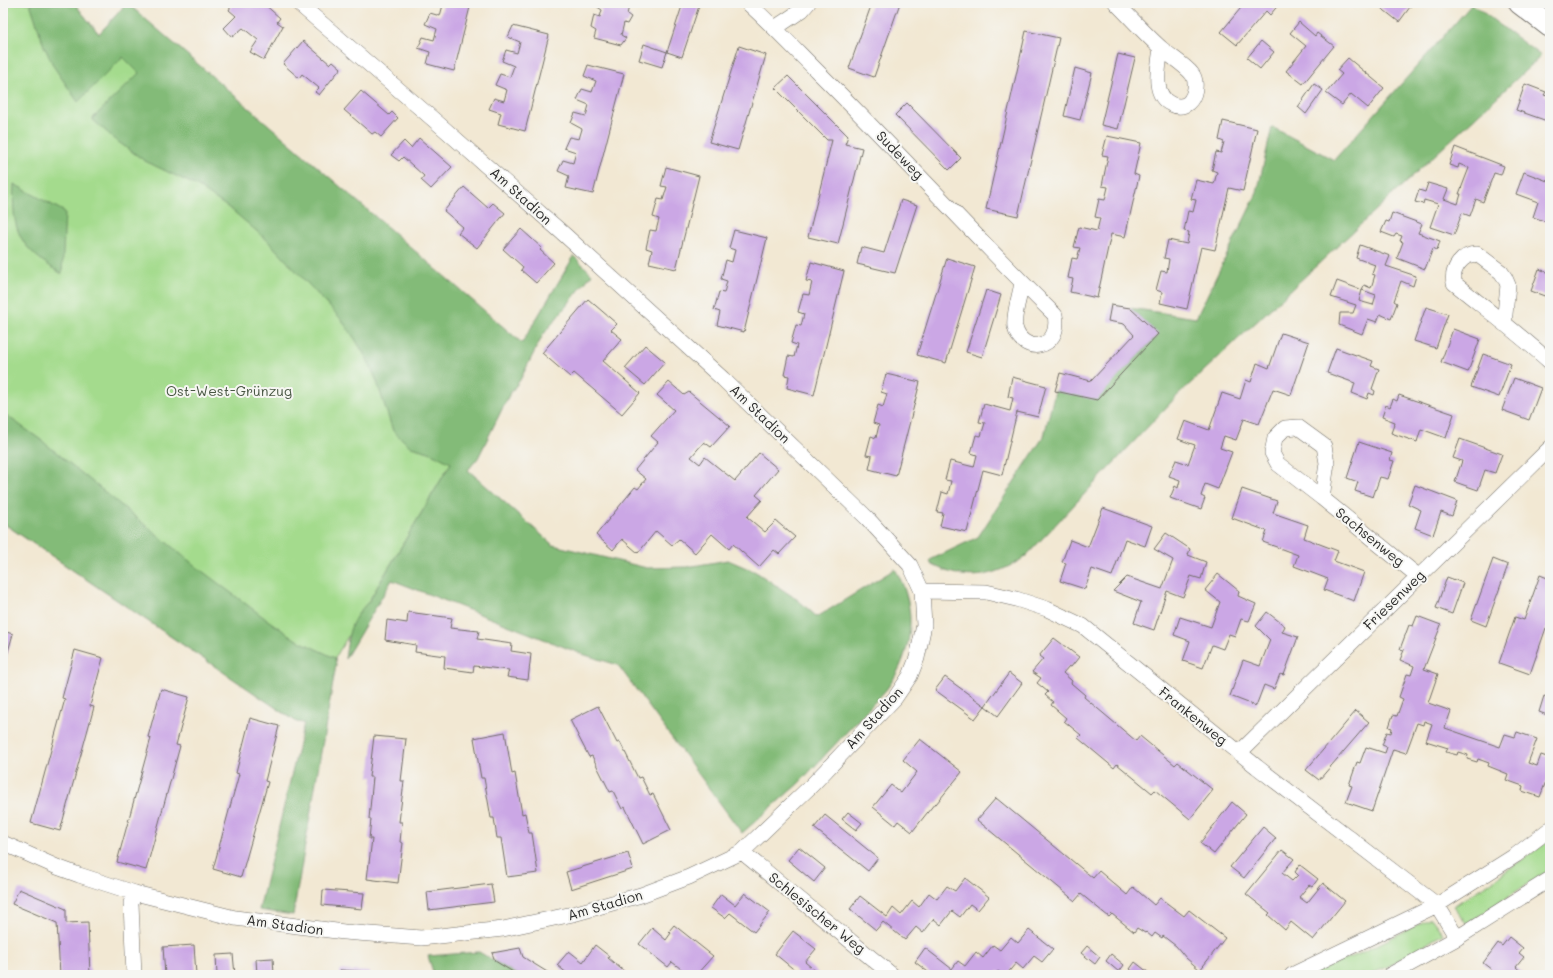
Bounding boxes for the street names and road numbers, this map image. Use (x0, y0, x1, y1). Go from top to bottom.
street label: Sudeweg (872, 126, 928, 183)
street label: Am Stadion (486, 163, 556, 229)
street label: Am Stadion (726, 380, 795, 447)
street label: Sachsenweg (1332, 503, 1409, 570)
street label: Friesenweg (1359, 565, 1429, 634)
street label: Frankenweg (1155, 682, 1231, 749)
street label: Am Stadion (841, 683, 907, 753)
street label: Schlesischer Weg (765, 868, 870, 958)
street label: Am Stadion (565, 885, 645, 924)
street label: Am Stadion (245, 910, 325, 939)

